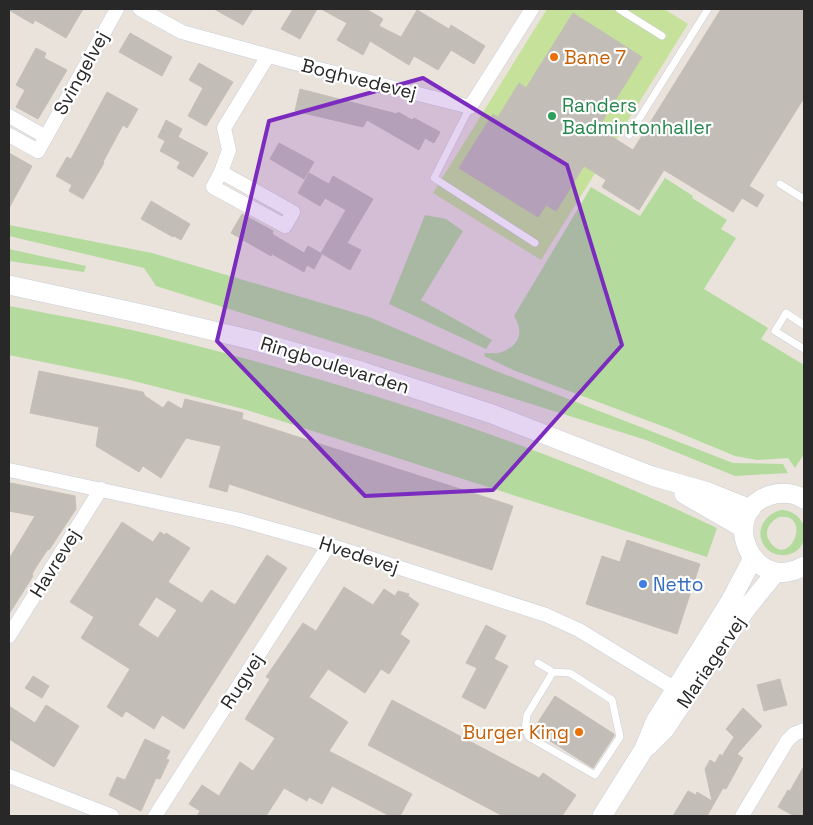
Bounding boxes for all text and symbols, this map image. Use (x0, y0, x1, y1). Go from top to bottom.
street label: Svingelvej (48, 27, 114, 119)
place label: Bane 7 (564, 45, 626, 70)
marker: Bane 7 (548, 51, 560, 63)
street label: Boghvedevej (299, 53, 419, 105)
place label: Randers Badmintonhaller (562, 93, 712, 140)
marker: Randers Badmintonhaller (546, 110, 558, 122)
street label: Ringboulevarden (258, 330, 412, 400)
street label: Havrevej (24, 524, 86, 602)
street label: Hvedevej (316, 530, 402, 580)
place label: Netto (653, 572, 703, 597)
marker: Netto (637, 578, 649, 590)
street label: Mariagervej (671, 611, 751, 713)
street label: Rugvej (215, 648, 269, 714)
place label: Burger King (462, 720, 569, 745)
marker: Burger King (573, 726, 585, 738)

